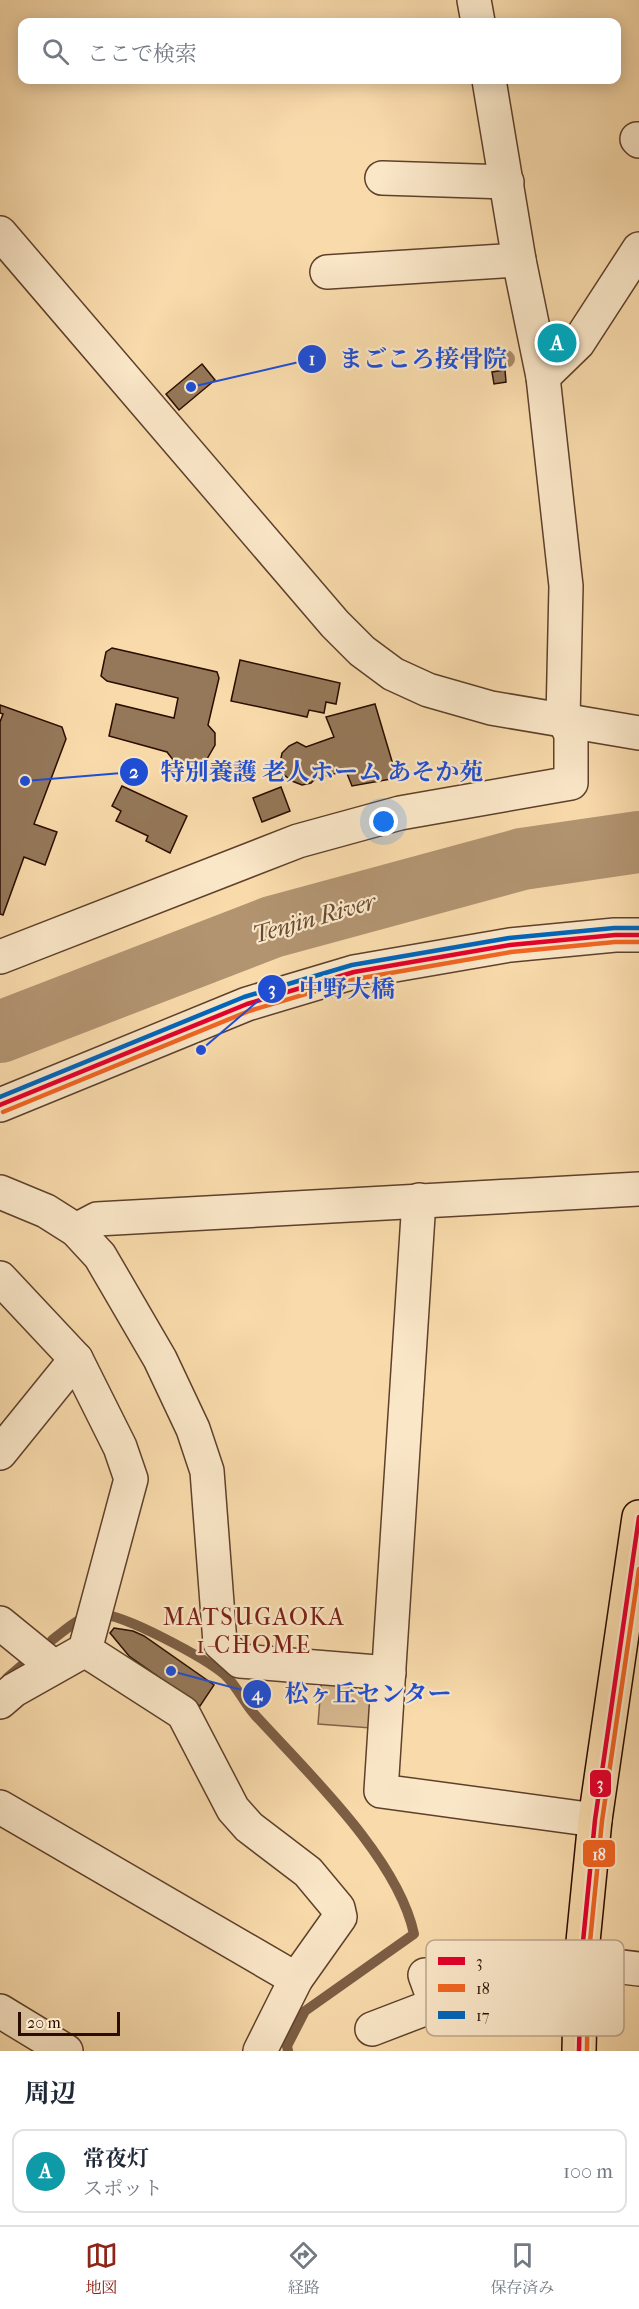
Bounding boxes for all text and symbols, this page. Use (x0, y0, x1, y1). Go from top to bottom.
search box (18, 18, 621, 84)
icon: search (39, 35, 72, 68)
text: ここで検索 (87, 41, 197, 67)
pin: A (538, 320, 576, 366)
callout: まごころ接骨院 (297, 338, 519, 380)
text: まごころ接骨院 (339, 345, 507, 373)
text: 1 (309, 349, 315, 370)
callout: 特別養護 老人ホーム あそか苑 (119, 751, 495, 793)
text: 特別養護 老人ホーム あそか苑 (161, 758, 483, 786)
text: 2 (129, 762, 139, 783)
your location (369, 807, 398, 836)
water label: Tenjin River (249, 886, 381, 949)
callout: 中野大橋 (257, 968, 407, 1010)
text: 中野大橋 (299, 975, 395, 1003)
text: 3 (268, 979, 276, 1000)
district label: MATSUGAOKA 1-CHOME (163, 1603, 345, 1659)
callout: 松ヶ丘センター (242, 1673, 464, 1715)
text: 松ヶ丘センター (284, 1680, 452, 1708)
text: 4 (251, 1684, 264, 1705)
line badge: 3 (589, 1769, 612, 1798)
text: 3 (597, 1774, 603, 1794)
line badge: 18 (582, 1839, 616, 1868)
text: 18 (592, 1845, 606, 1864)
legend (426, 1940, 624, 2036)
text: 3 (476, 1952, 483, 1971)
text: 18 (476, 1979, 490, 1998)
text: 17 (476, 2006, 490, 2025)
scale bar (18, 2009, 120, 2036)
text: 20 m (27, 2013, 61, 2032)
text: 周辺 (24, 2078, 76, 2109)
text: 常夜灯 (83, 2146, 149, 2172)
text: A (39, 2160, 52, 2183)
text: 100 m (563, 2160, 613, 2183)
text: スポット (83, 2177, 163, 2200)
tab: 地図 (85, 2239, 118, 2298)
tab: 経路 (287, 2239, 320, 2298)
tab: 保存済み (490, 2239, 554, 2298)

